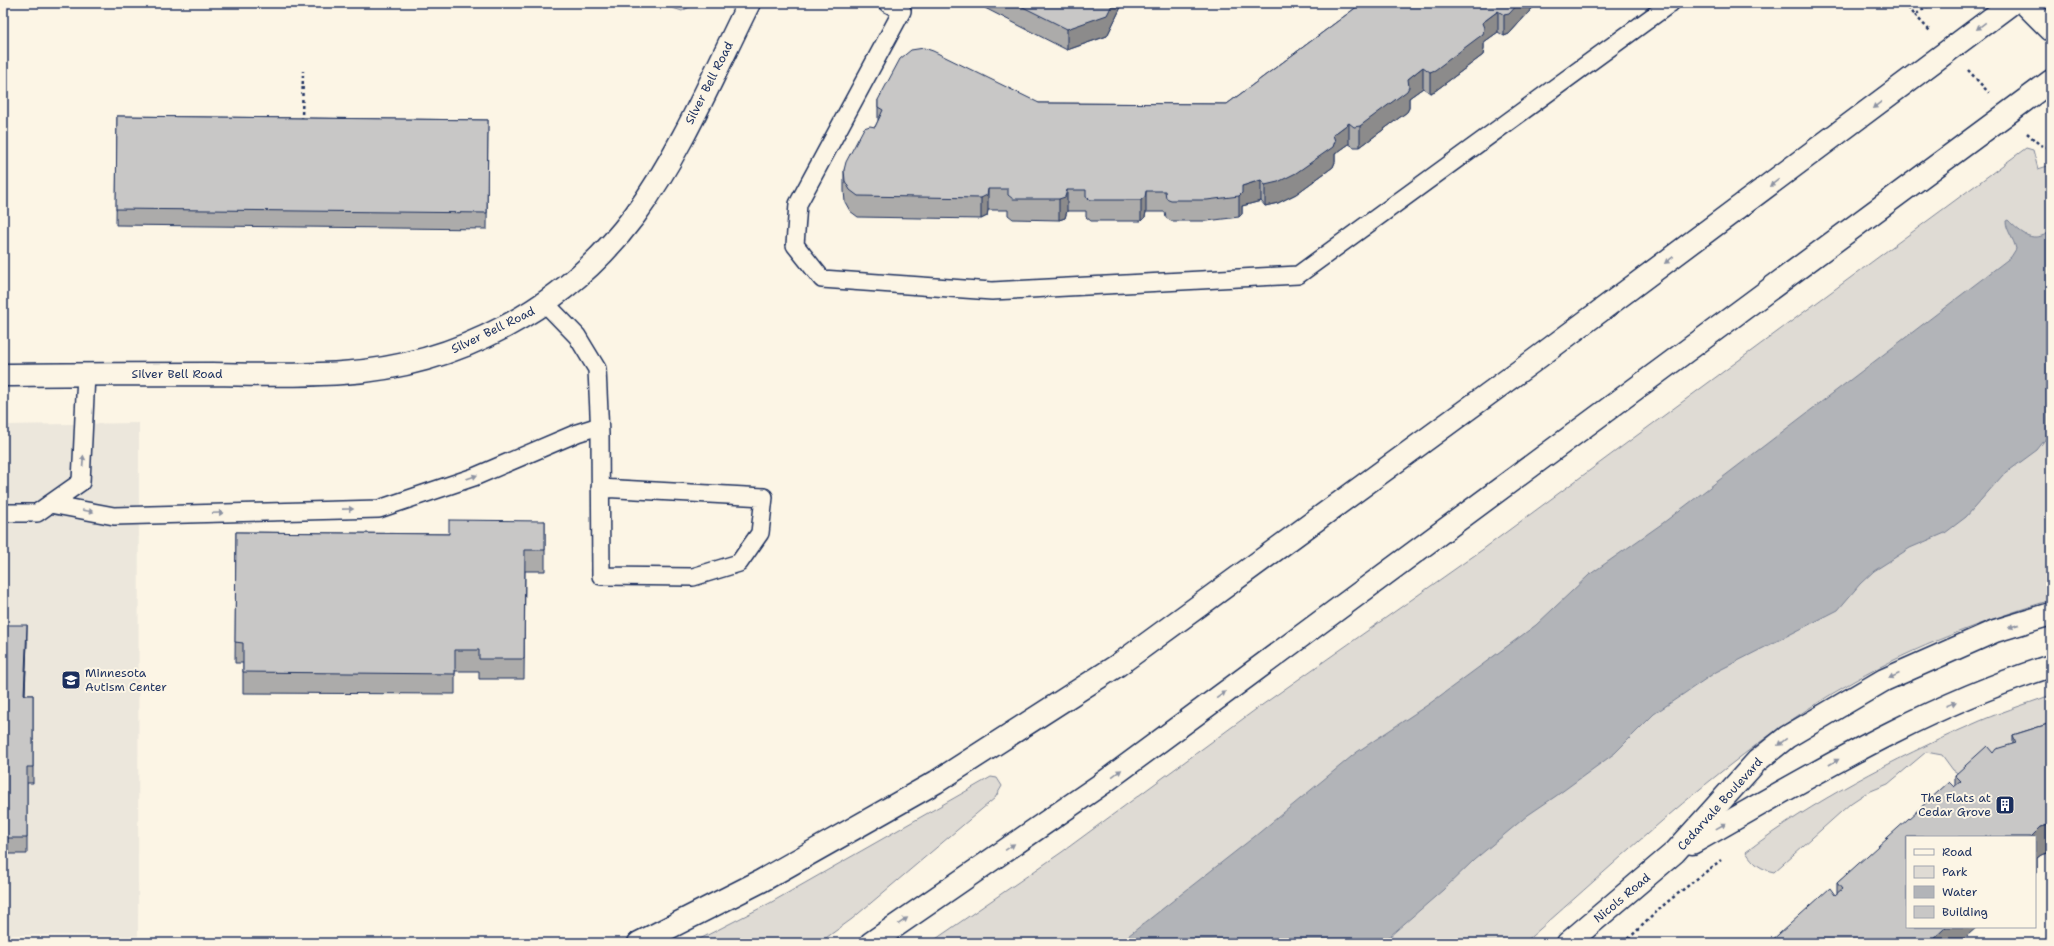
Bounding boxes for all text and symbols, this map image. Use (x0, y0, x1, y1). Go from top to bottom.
one-way arrow (1976, 22, 1987, 31)
street label: Silver Bell Road (681, 38, 737, 127)
one-way arrow (1872, 100, 1883, 109)
one-way arrow (1768, 179, 1779, 187)
one-way arrow (1664, 256, 1675, 265)
street label: Silver Bell Road (449, 303, 538, 357)
street label: Silver Bell Road (131, 366, 223, 382)
one-way arrow (79, 455, 86, 467)
one-way arrow (467, 474, 479, 480)
one-way arrow (342, 506, 355, 512)
one-way arrow (82, 509, 94, 515)
one-way arrow (212, 509, 224, 516)
one-way arrow (2007, 623, 2019, 629)
place label: Minnesota Autism Center (85, 665, 167, 695)
school or university icon: Minnesota Autism Center (60, 669, 82, 691)
one-way arrow (1888, 673, 1900, 679)
one-way arrow (1216, 691, 1227, 700)
one-way arrow (1945, 700, 1957, 706)
one-way arrow (1776, 737, 1787, 746)
street label: Cedarvale Boulevard (1674, 754, 1766, 854)
one-way arrow (1828, 758, 1840, 765)
one-way arrow (1111, 768, 1122, 777)
place label: The Flats at Cedar Grove (1918, 790, 1991, 820)
building icon: The Flats at Cedar Grove (1994, 794, 2016, 816)
one-way arrow (1715, 823, 1727, 830)
legend (1906, 836, 2036, 928)
one-way arrow (1005, 843, 1015, 851)
text: Road (1942, 844, 1973, 860)
text: Park (1942, 864, 1968, 880)
street label: Nicols Road (1590, 869, 1654, 926)
text: Water (1942, 884, 1978, 900)
text: Building (1942, 904, 1988, 920)
one-way arrow (898, 917, 908, 925)

